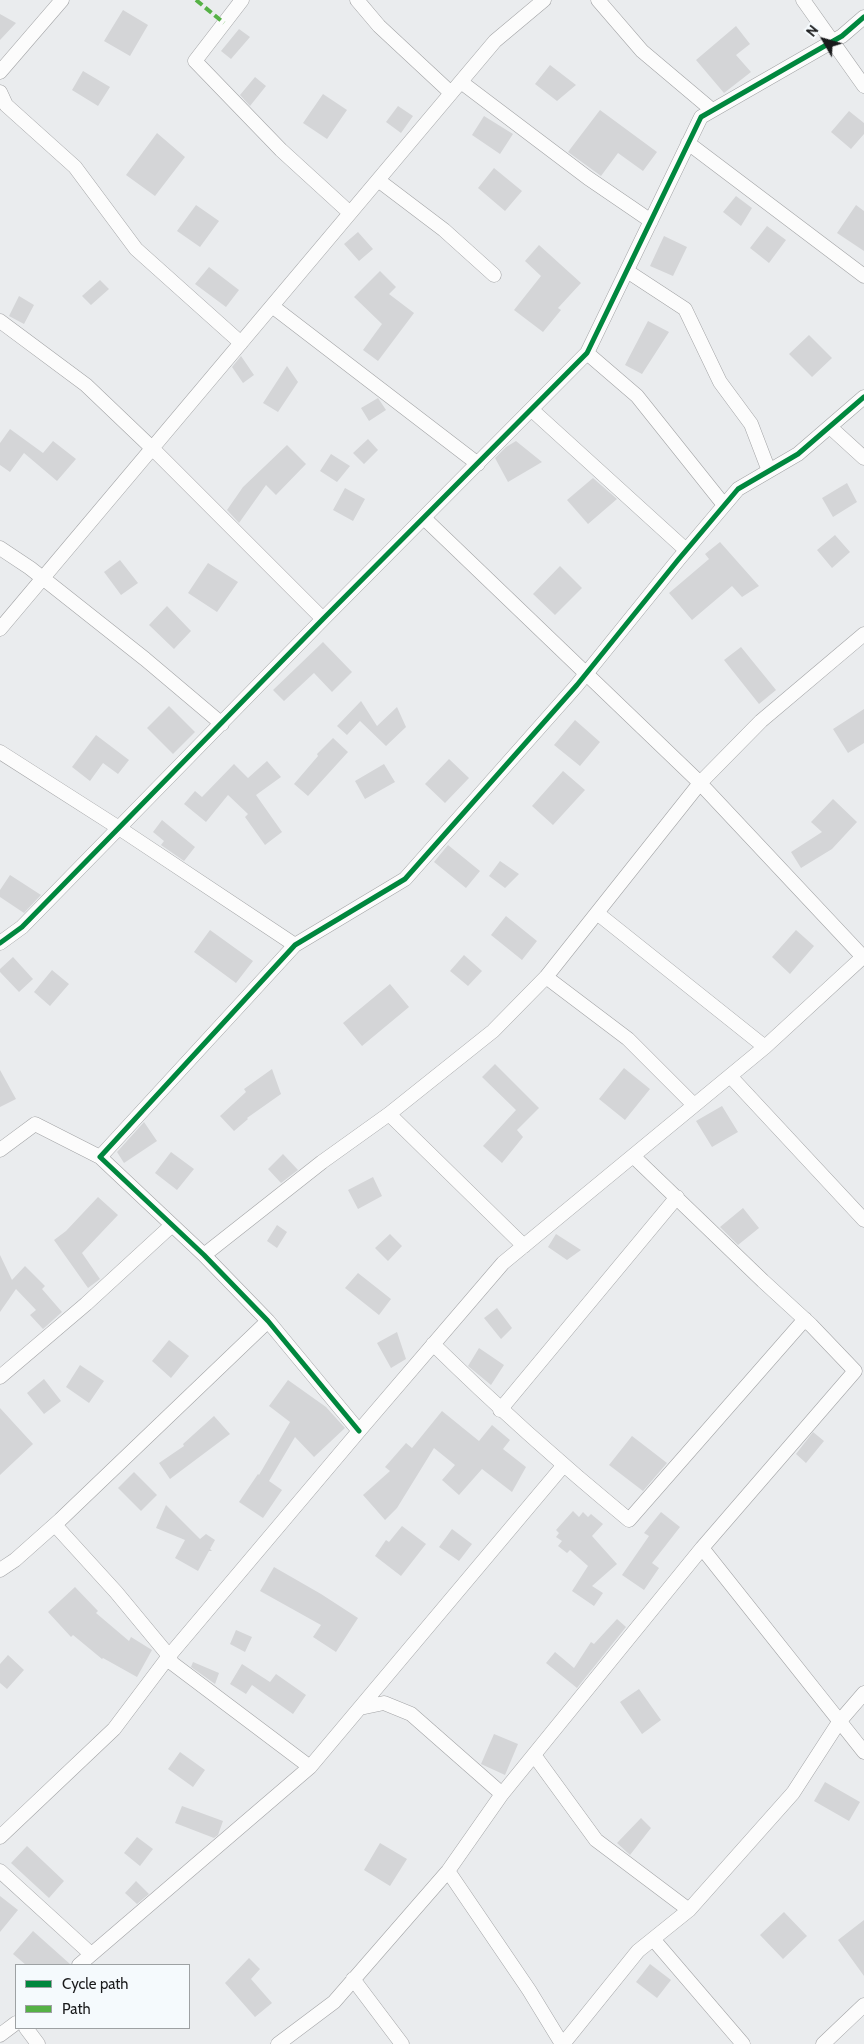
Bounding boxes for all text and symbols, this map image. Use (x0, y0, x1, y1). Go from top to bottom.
north arrow (799, 15, 849, 65)
text: N (802, 21, 822, 40)
legend (15, 1964, 190, 2029)
text: Cycle path (62, 1975, 128, 1993)
text: Path (62, 2000, 91, 2018)

